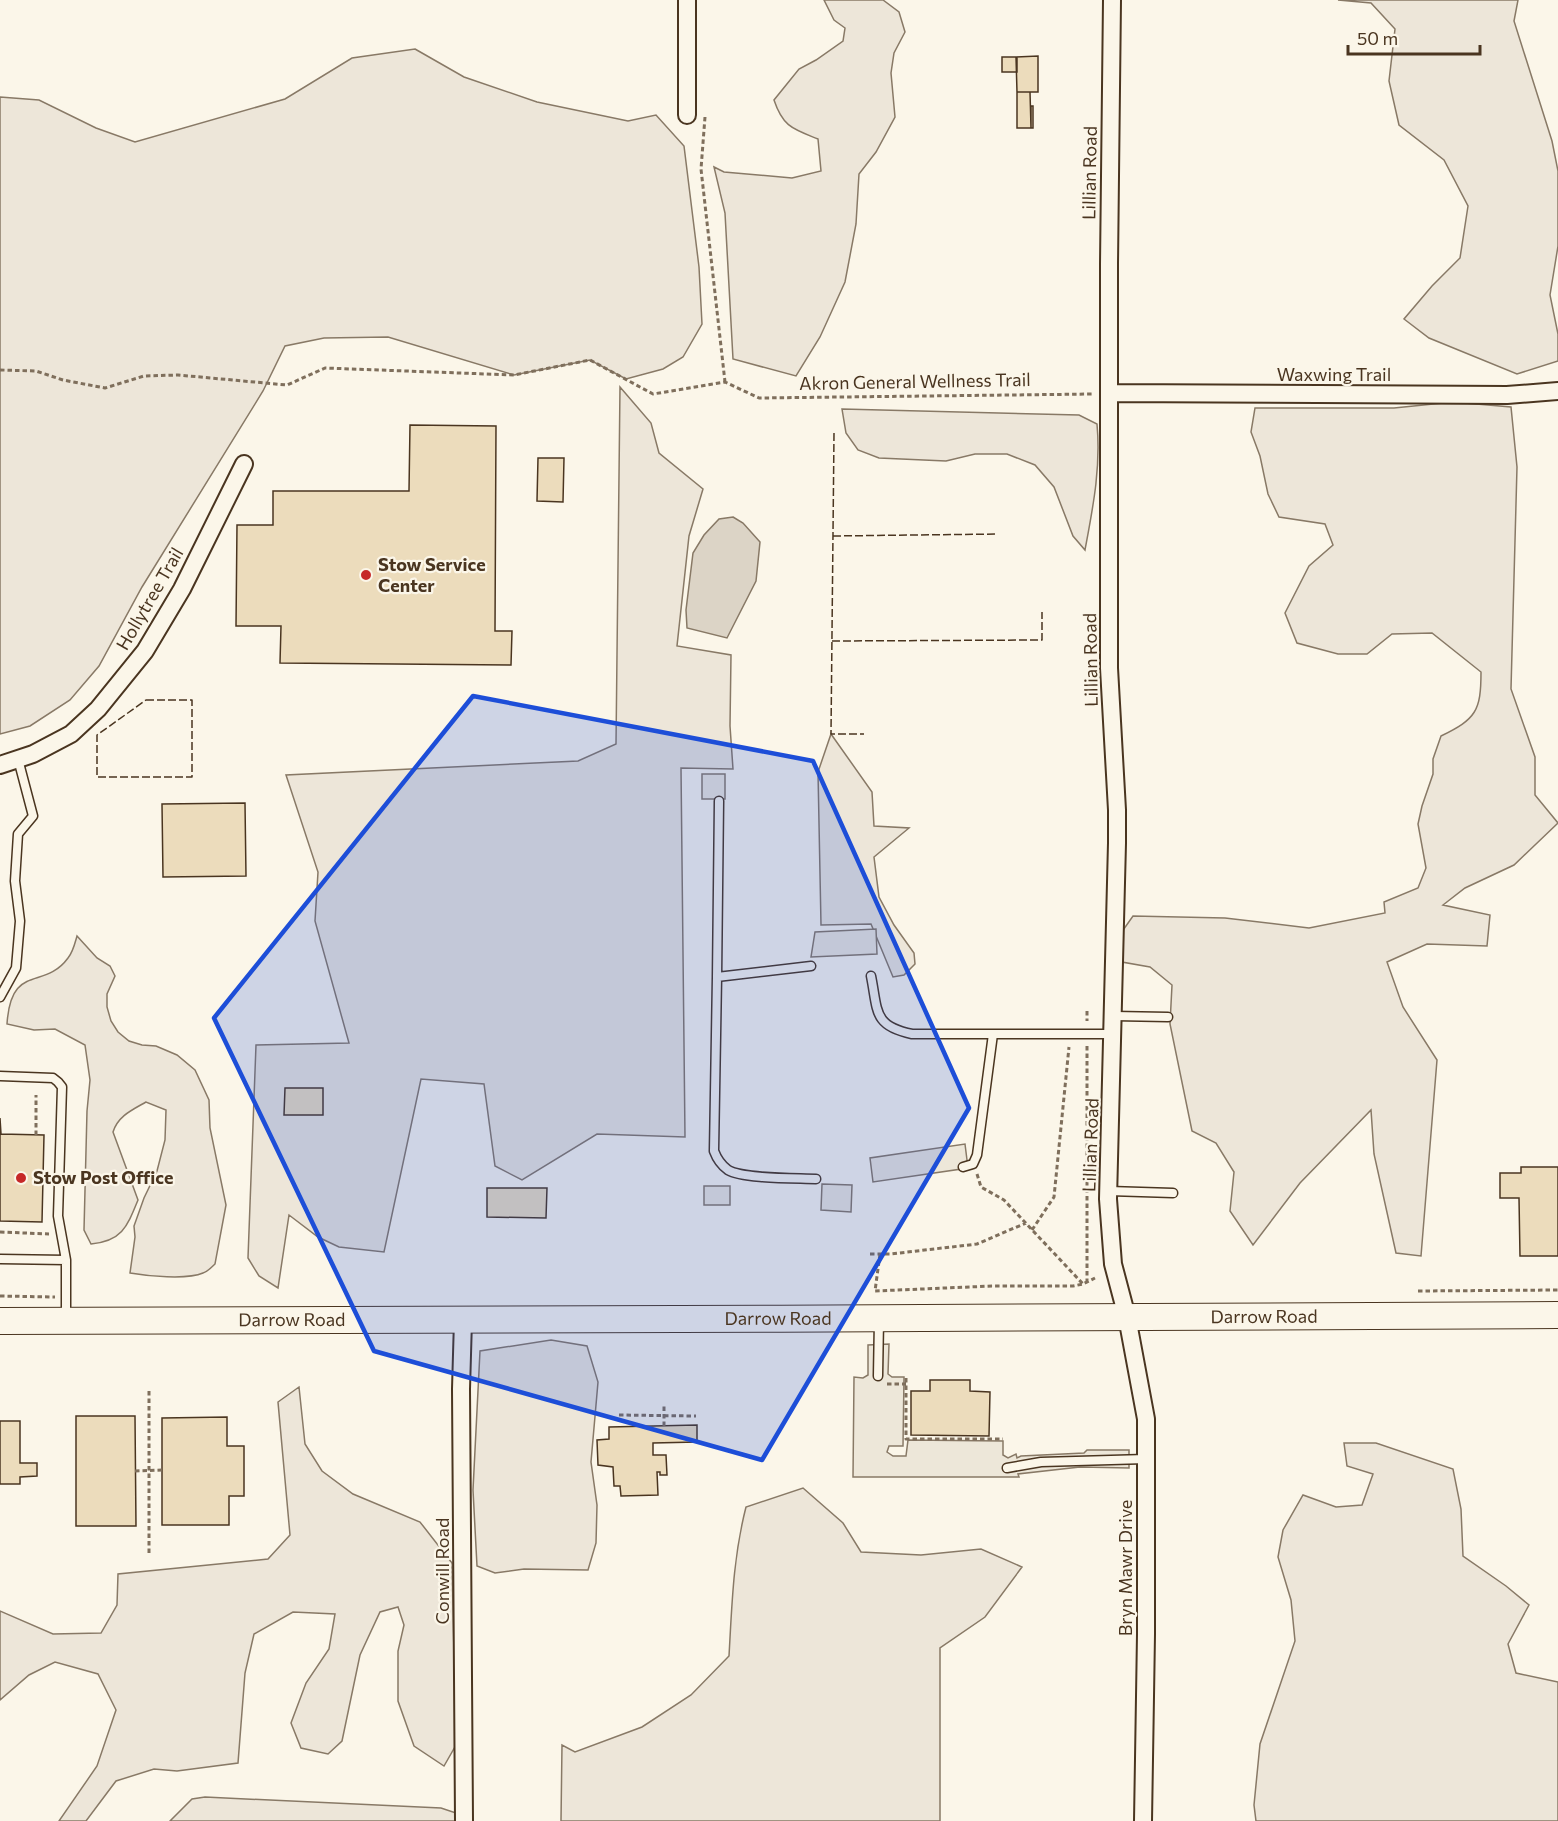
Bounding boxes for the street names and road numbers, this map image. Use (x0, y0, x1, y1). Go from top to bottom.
street label: Lillian Road (1077, 126, 1101, 220)
street label: Waxwing Trail (1277, 363, 1391, 385)
street label: Akron General Wellness Trail (799, 368, 1031, 394)
street label: Hollytree Trail (111, 543, 187, 654)
street label: Lillian Road (1078, 613, 1102, 707)
street label: Lillian Road (1077, 1098, 1103, 1192)
street label: Darrow Road (1210, 1305, 1318, 1327)
street label: Darrow Road (724, 1307, 832, 1329)
street label: Darrow Road (238, 1308, 346, 1330)
street label: Bryn Mawr Drive (1114, 1500, 1136, 1636)
street label: Conwill Road (431, 1518, 453, 1624)

